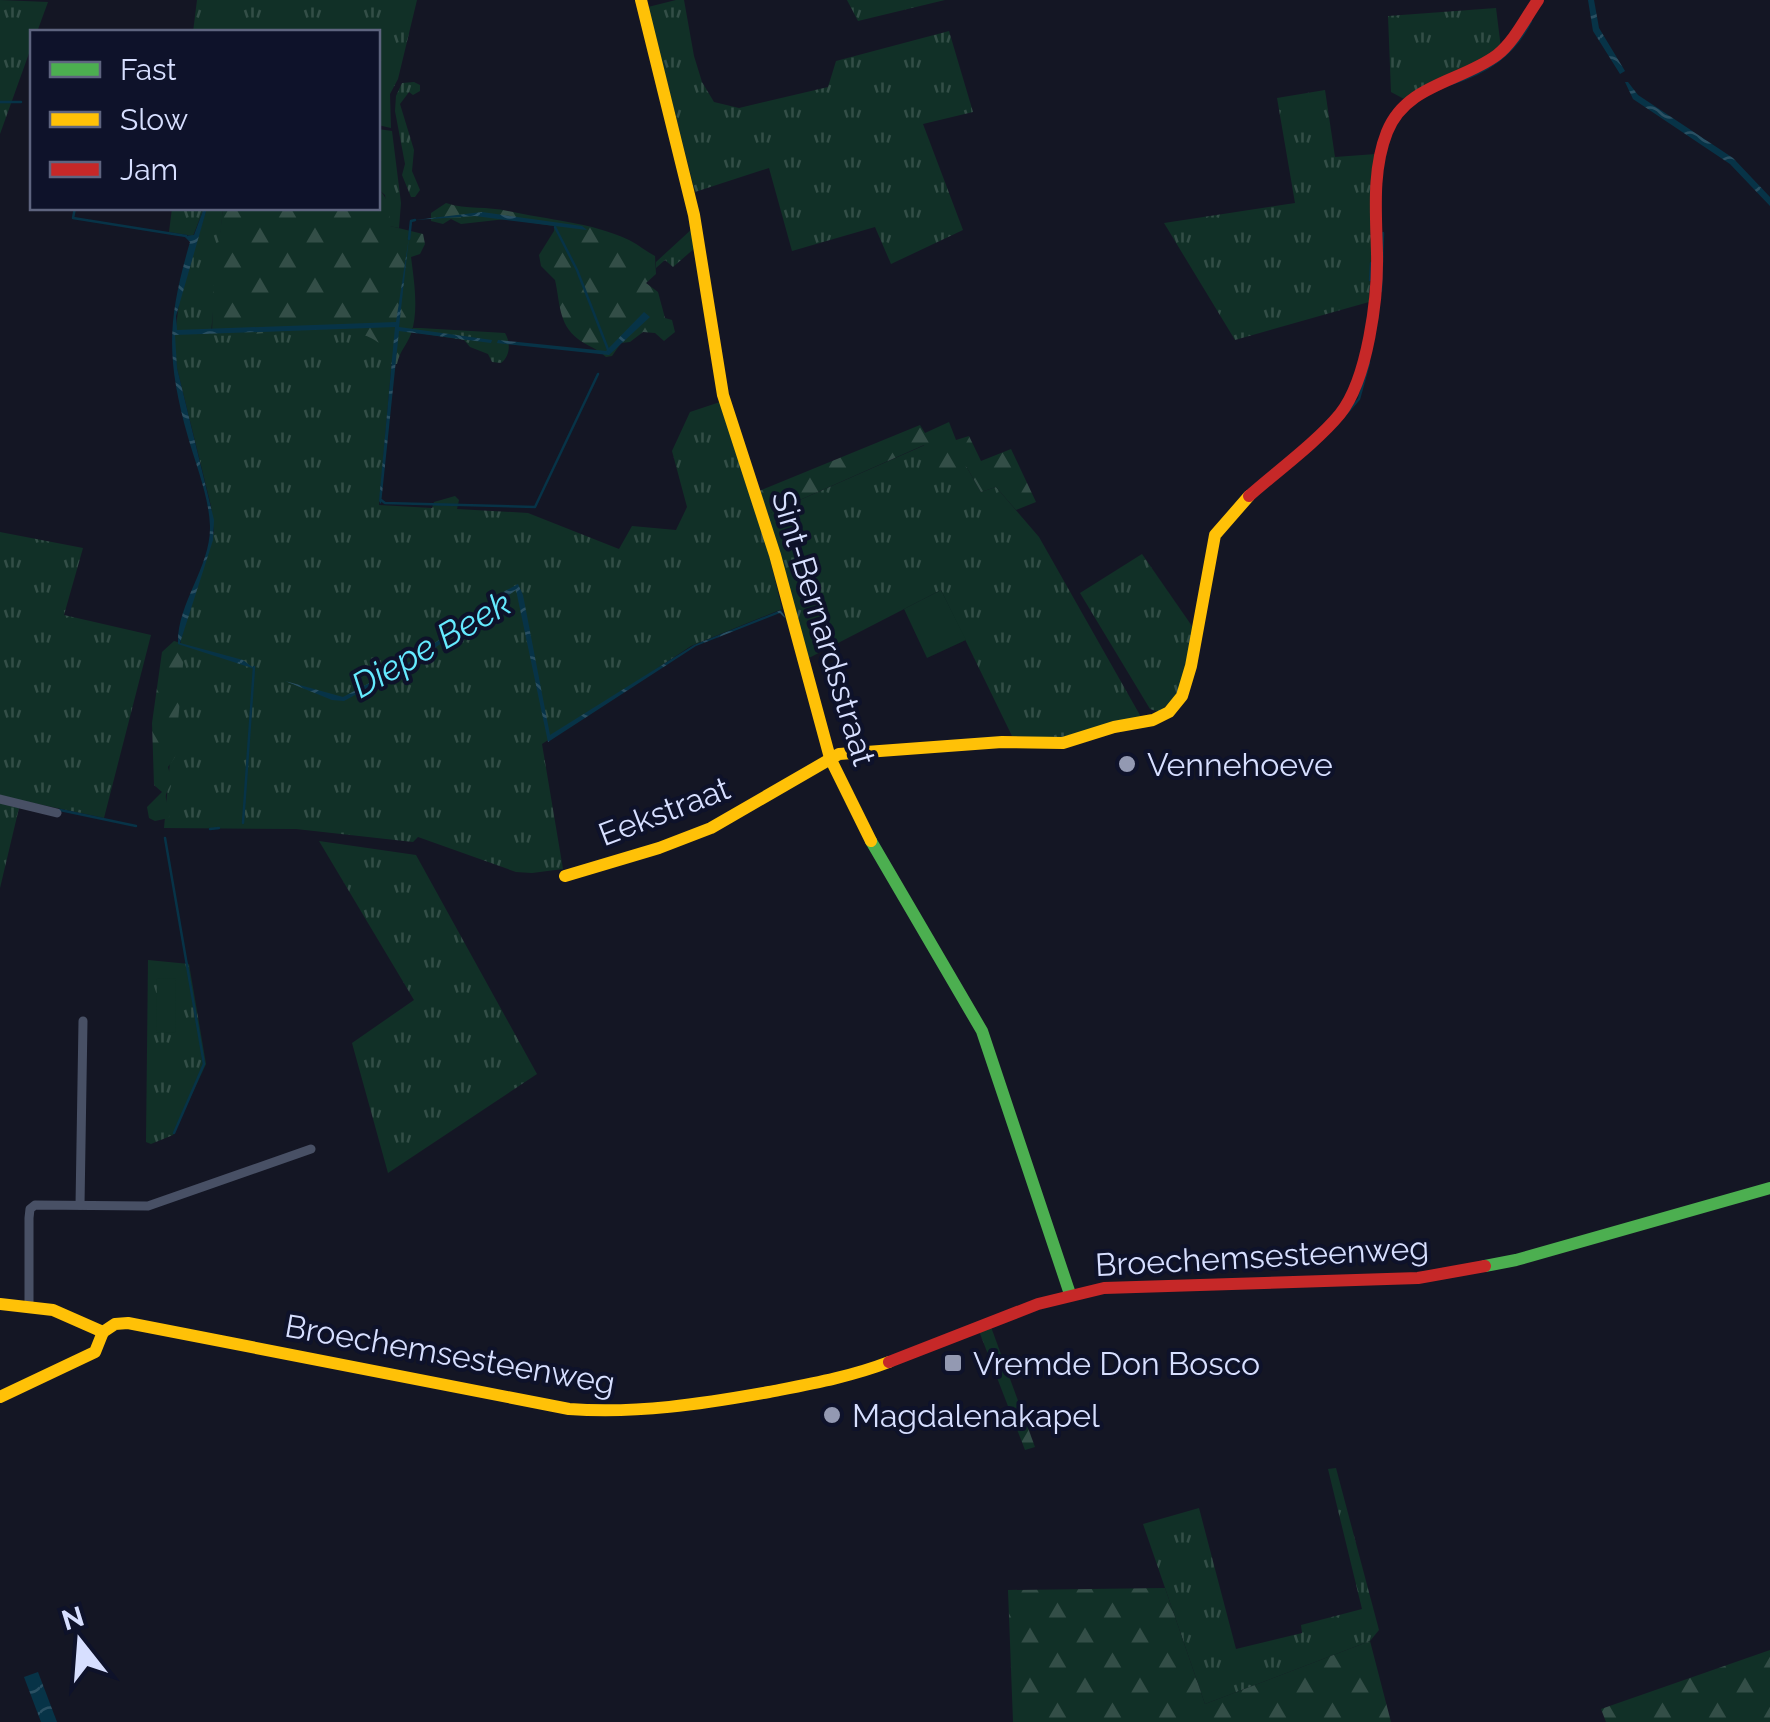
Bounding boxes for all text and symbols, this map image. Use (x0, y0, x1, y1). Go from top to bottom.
legend (30, 30, 380, 210)
text: Fast (120, 52, 177, 87)
text: Slow (120, 102, 188, 137)
text: Jam (120, 152, 178, 187)
street label: Sint-Bernardsstraat (765, 486, 883, 770)
water label: Diepe Beek (344, 582, 518, 706)
place label: Vennehoeve (1147, 746, 1333, 783)
marker: Vennehoeve (1116, 753, 1138, 775)
street label: Eekstraat (593, 769, 735, 853)
street label: Broechemsesteenweg (1094, 1229, 1430, 1283)
street label: Broechemsesteenweg (282, 1307, 618, 1401)
place label: Vremde Don Bosco (973, 1345, 1260, 1382)
marker: Vremde Don Bosco (942, 1352, 964, 1374)
place label: Magdalenakapel (852, 1397, 1100, 1434)
marker: Magdalenakapel (821, 1404, 843, 1426)
north arrow (30, 1592, 130, 1692)
text: N (58, 1600, 88, 1637)

